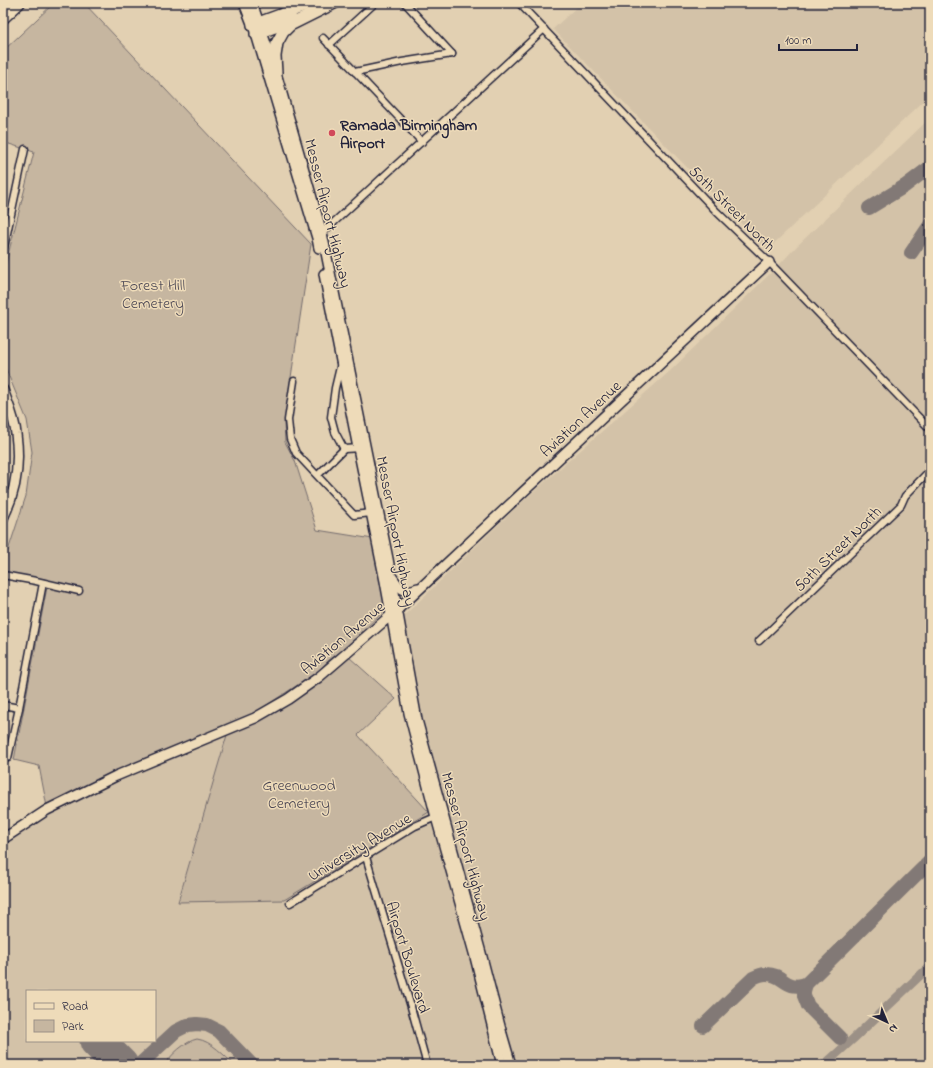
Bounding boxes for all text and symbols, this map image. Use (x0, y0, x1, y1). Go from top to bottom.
scale bar (779, 26, 857, 52)
text: 100 m (785, 32, 812, 50)
place label: Ramada Birmingham Airport (339, 114, 478, 156)
marker: Ramada Birmingham Airport (327, 128, 337, 138)
street label: Messer Airport Highway (297, 136, 357, 291)
street label: 50th Street North (683, 160, 781, 258)
park label: Forest Hill Cemetery (120, 274, 186, 316)
street label: Aviation Avenue (535, 375, 628, 464)
street label: Messer Airport Highway (369, 454, 421, 609)
street label: 50th Street North (789, 501, 888, 598)
street label: Aviation Avenue (296, 595, 391, 681)
street label: Messer Airport Highway (434, 770, 496, 923)
park label: Greenwood Cemetery (262, 774, 336, 816)
street label: University Avenue (304, 807, 417, 888)
street label: Airport Boulevard (379, 899, 436, 1017)
legend (26, 990, 156, 1042)
text: Road (62, 998, 88, 1016)
north arrow (867, 1002, 907, 1042)
text: Park (62, 1018, 84, 1036)
text: N (885, 1020, 901, 1037)

